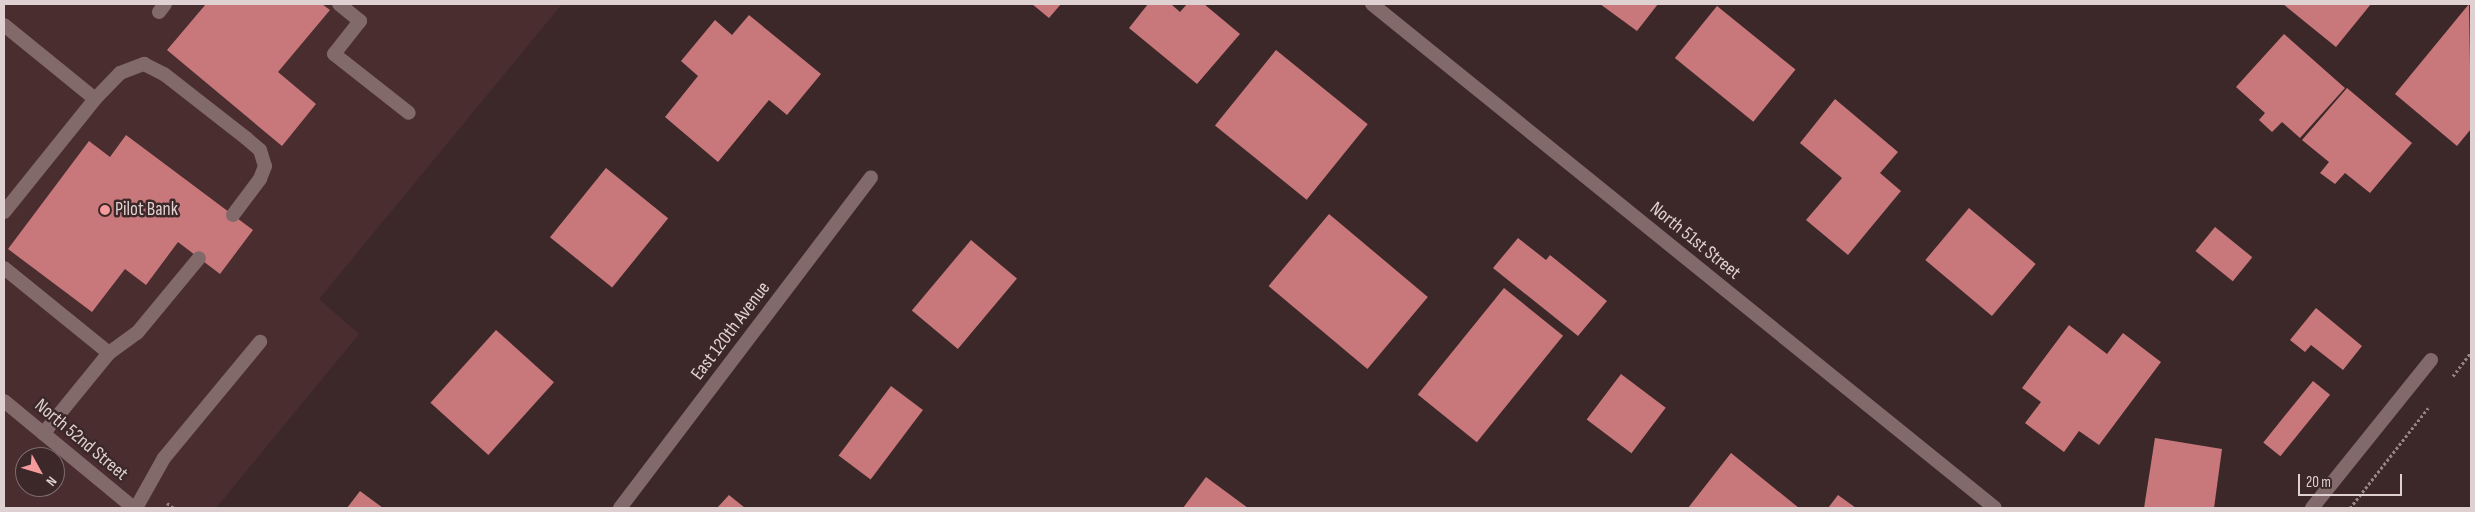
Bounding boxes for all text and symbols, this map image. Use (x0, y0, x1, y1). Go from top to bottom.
street label: North 51st Street (1645, 197, 1745, 285)
place label: Pilot Bank (115, 199, 178, 221)
marker: Pilot Bank (99, 204, 111, 216)
street label: East 120th Avenue (687, 277, 775, 385)
street label: North 52nd Street (30, 394, 132, 486)
north arrow (15, 447, 65, 497)
scale bar (2300, 464, 2404, 496)
text: 20 m (2306, 473, 2331, 492)

